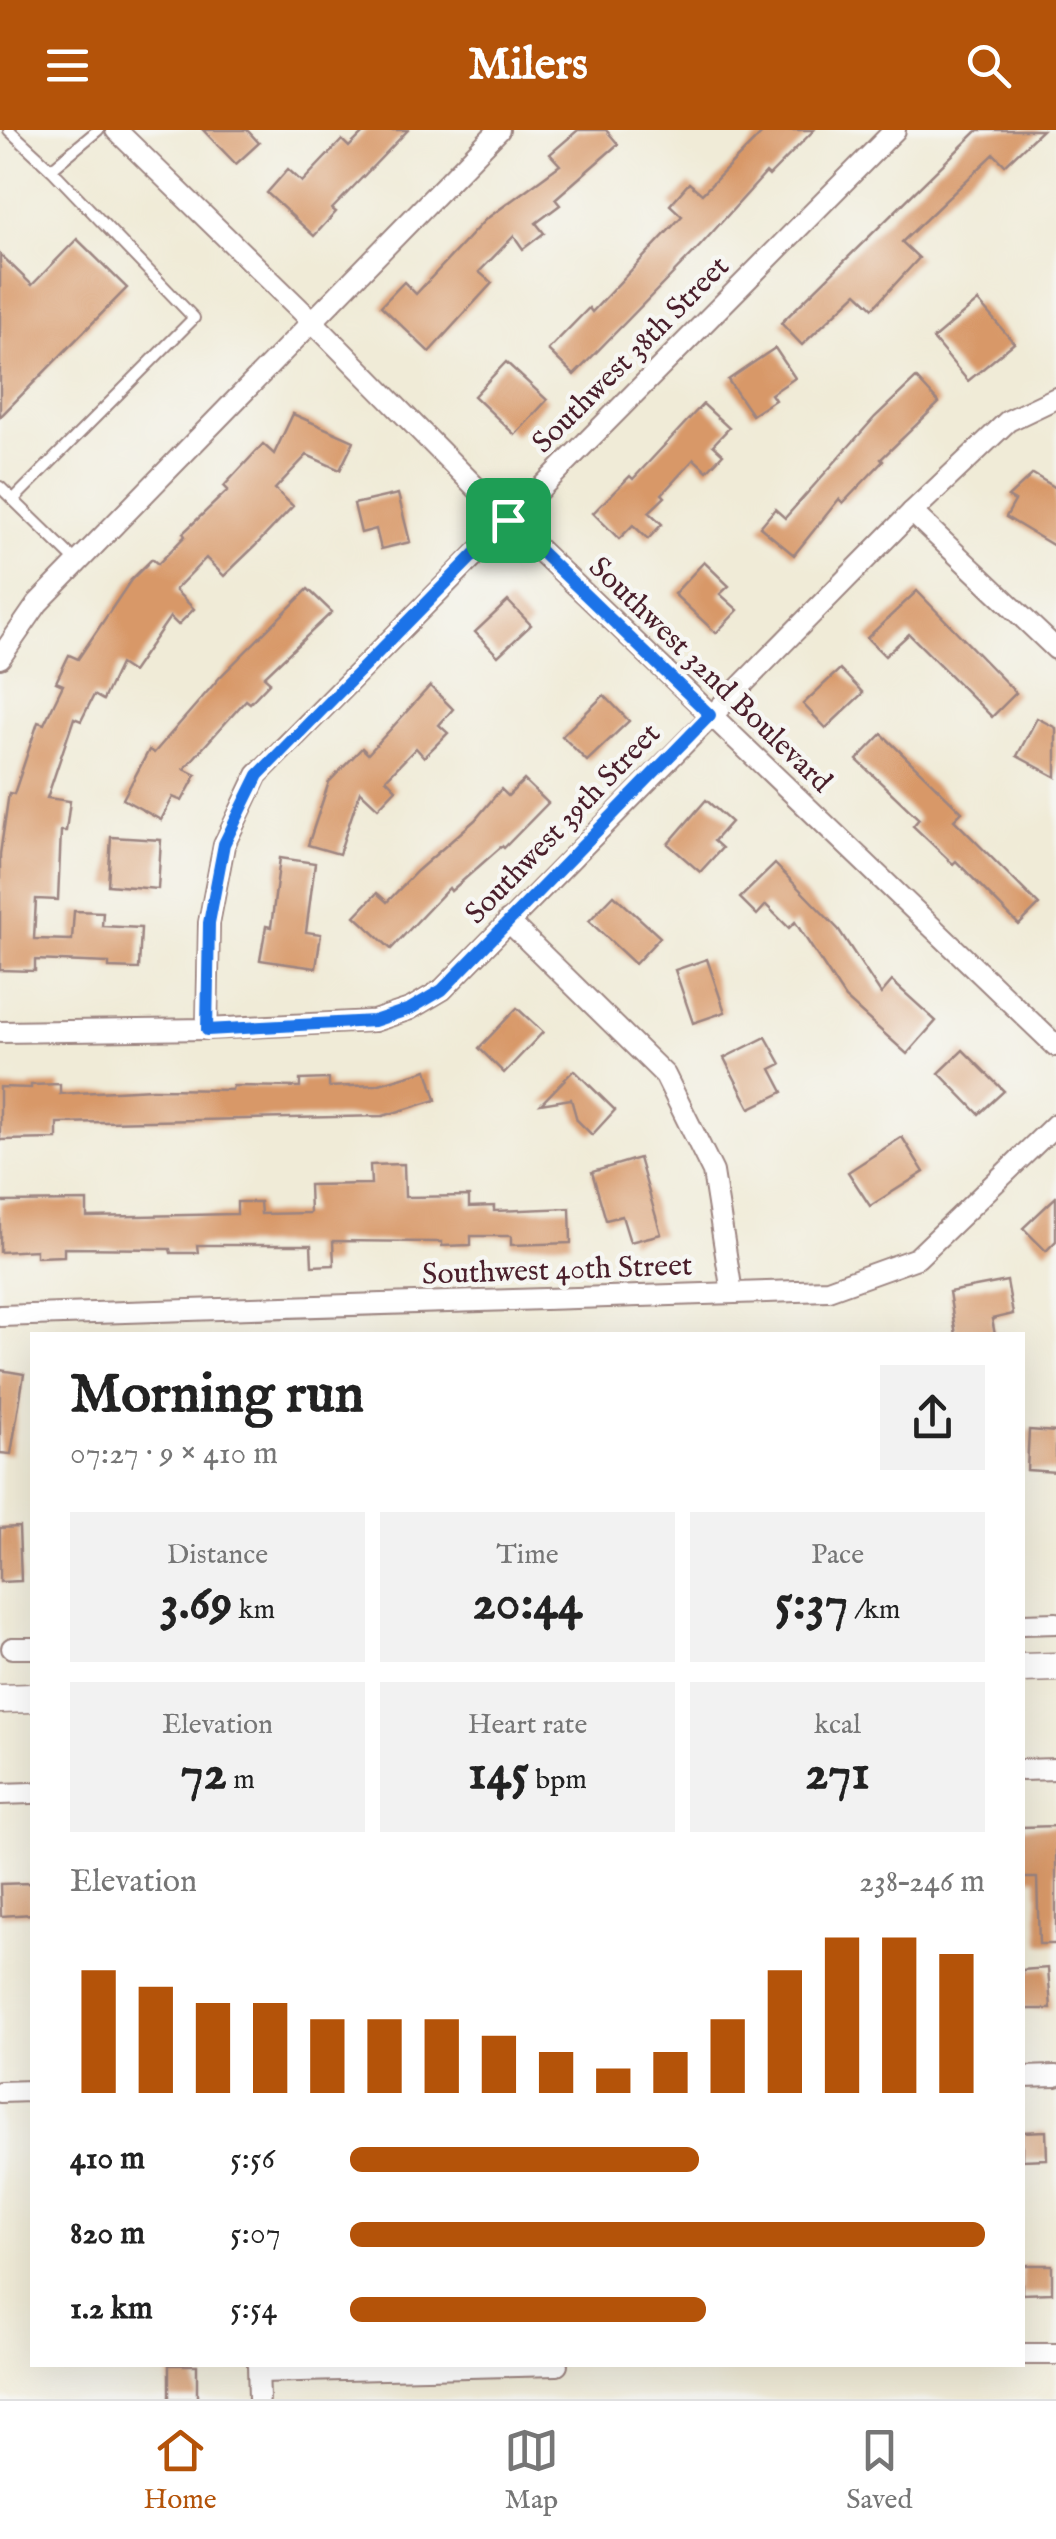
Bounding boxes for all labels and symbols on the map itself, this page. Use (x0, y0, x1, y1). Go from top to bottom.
street label: Southwest 38th Street (525, 249, 738, 462)
pin (466, 478, 551, 563)
street label: Southwest 32nd Boulevard (580, 549, 840, 802)
street label: Southwest 39th Street (458, 716, 669, 933)
street label: Southwest 40th Street (421, 1247, 693, 1295)

